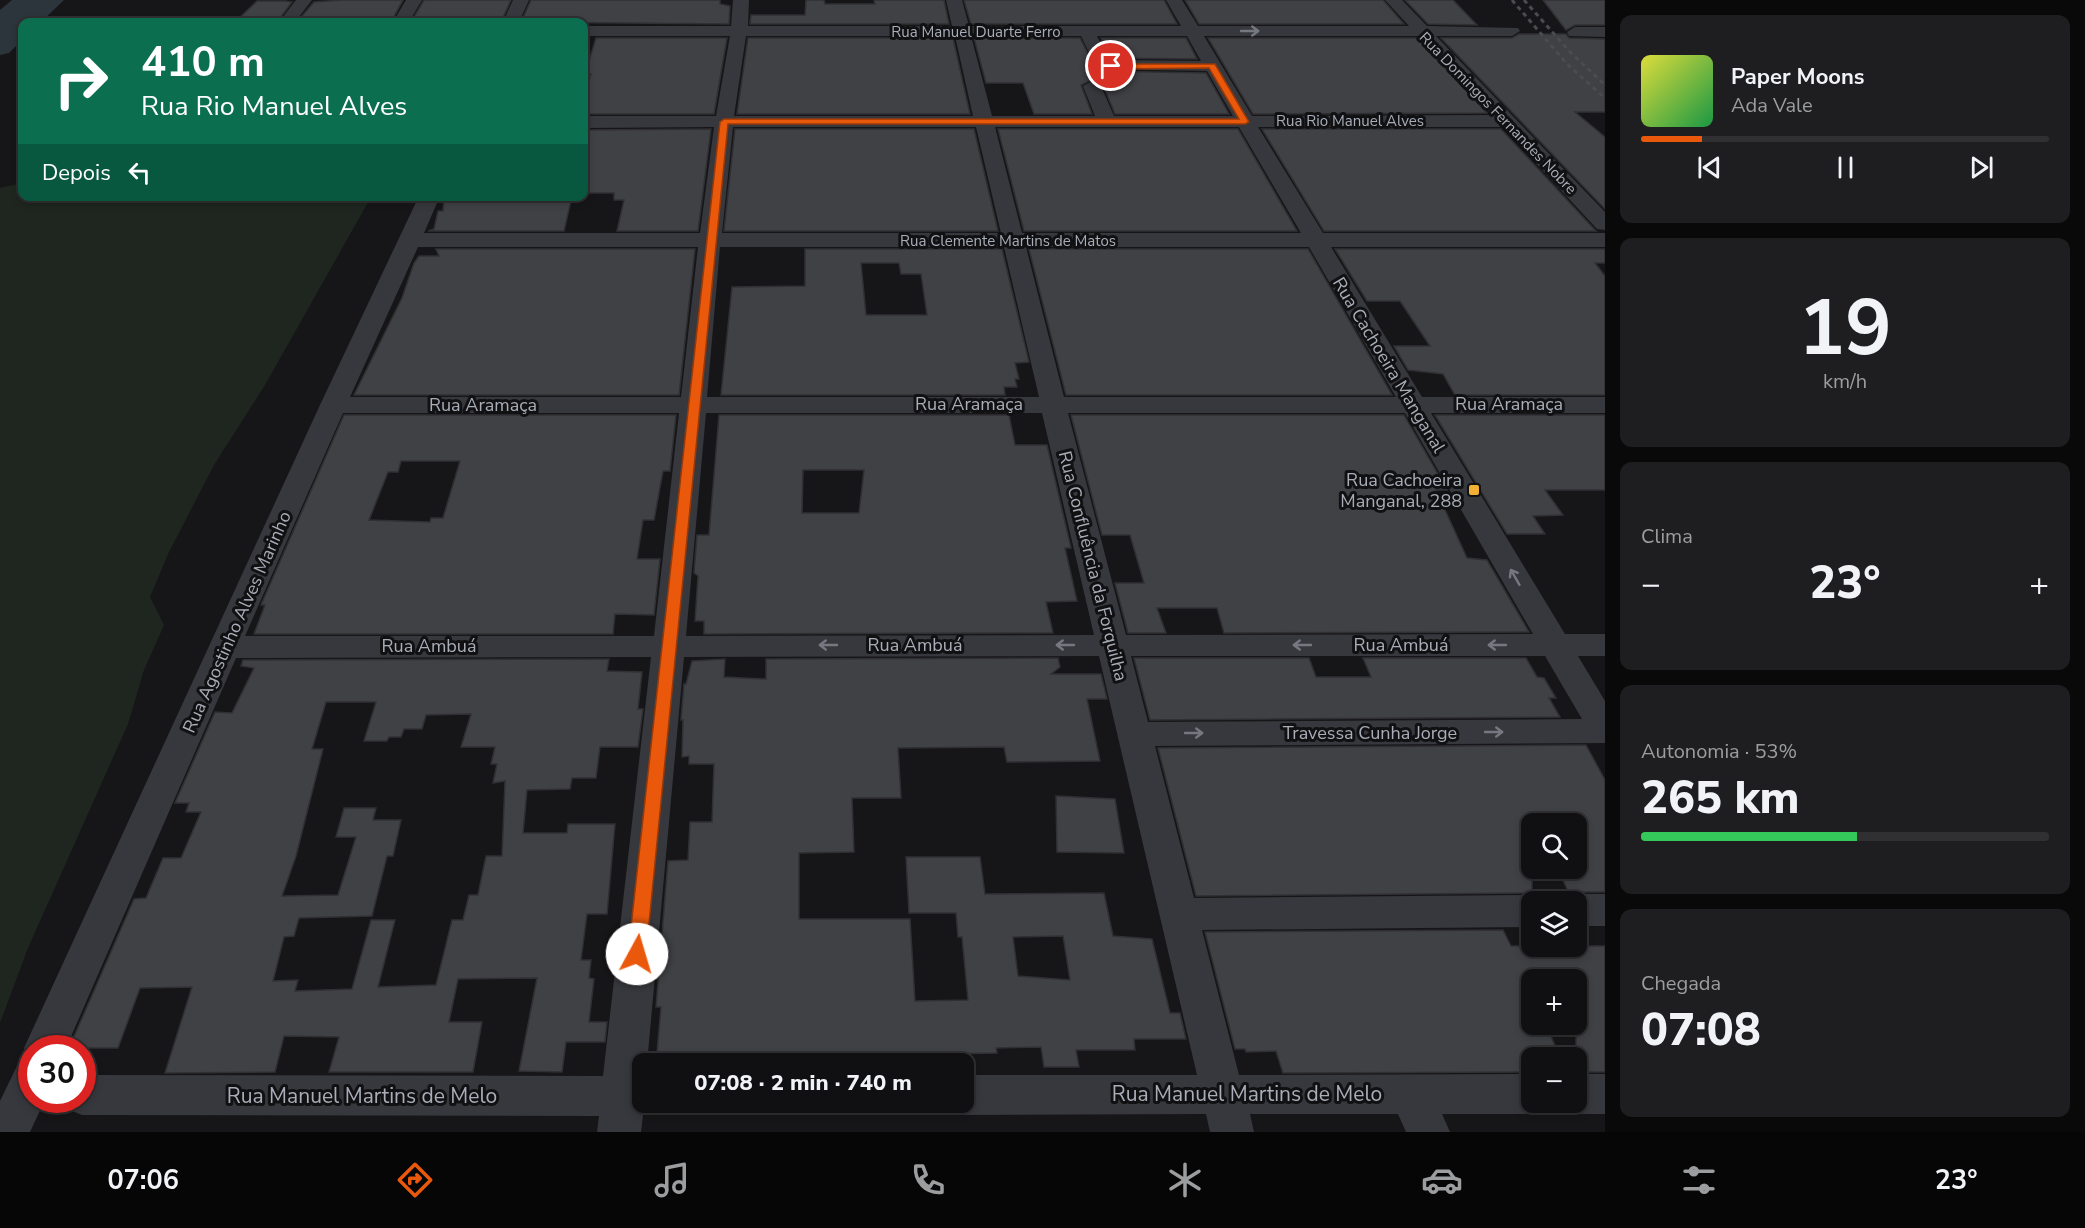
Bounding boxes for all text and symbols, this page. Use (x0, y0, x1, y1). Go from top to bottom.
street label: Rua Manuel Duarte Ferro (891, 22, 1061, 42)
one-way arrow (1240, 25, 1260, 37)
street label: Rua Domingos Fernandes Nobre (1415, 28, 1581, 198)
text: 410 m (141, 34, 265, 91)
pin (1085, 40, 1136, 91)
icon: right (42, 42, 120, 120)
icon: arrive (1094, 49, 1127, 82)
text: Paper Moons (1731, 62, 1865, 92)
text: Rua Rio Manuel Alves (141, 88, 407, 125)
text: Ada Vale (1731, 92, 1813, 119)
street label: Rua Rio Manuel Alves (1276, 111, 1424, 131)
icon: previous (1693, 151, 1726, 184)
icon: pause (1829, 151, 1862, 184)
icon: next (1965, 151, 1998, 184)
icon: left (123, 156, 156, 189)
text: Depois (42, 158, 111, 188)
street label: Rua Clemente Martins de Matos (900, 231, 1116, 251)
street label: Rua Cachoeira Manganal (1327, 273, 1451, 458)
text: 19 (1798, 275, 1892, 382)
text: km/h (1823, 368, 1867, 395)
street label: Rua Aramaça (915, 392, 1023, 416)
street label: Rua Aramaça (1455, 392, 1563, 416)
street label: Rua Aramaça (429, 393, 537, 417)
street label: Rua Confluência da Forquilha (1053, 448, 1133, 684)
place label: Rua Cachoeira Manganal, 288 (1340, 468, 1462, 513)
marker: Rua Cachoeira Manganal, 288 (1467, 483, 1481, 497)
street label: Rua Agostinho Alves Marinho (177, 507, 297, 737)
text: Clima (1641, 523, 1693, 550)
text: 23° (1809, 553, 1881, 614)
text: − (1641, 562, 1661, 607)
text: + (2029, 562, 2049, 607)
one-way arrow (1509, 569, 1521, 586)
street label: Rua Ambuá (868, 633, 962, 657)
street label: Rua Ambuá (1354, 633, 1448, 657)
street label: Rua Ambuá (382, 634, 476, 658)
one-way arrow (818, 639, 838, 651)
one-way arrow (1055, 639, 1075, 650)
one-way arrow (1292, 639, 1312, 651)
one-way arrow (1487, 639, 1507, 651)
street label: Travessa Cunha Jorge (1283, 721, 1457, 745)
one-way arrow (1483, 726, 1503, 738)
one-way arrow (1183, 727, 1203, 739)
text: Autonomia · 53% (1641, 738, 1797, 765)
text: 265 km (1641, 768, 1800, 829)
map controls (1521, 813, 1587, 1113)
button: search (1521, 813, 1587, 879)
button: layers (1521, 891, 1587, 957)
position arrow (605, 922, 669, 986)
button: + (1521, 969, 1587, 1035)
text: Chegada (1641, 970, 1721, 997)
text: 07:08 (1641, 1000, 1761, 1061)
speed limit sign: 30 (18, 1035, 96, 1113)
button: − (1521, 1047, 1587, 1113)
text: 07:08 · 2 min · 740 m (694, 1068, 912, 1098)
street label: Rua Manuel Martins de Melo (1112, 1080, 1382, 1108)
street label: Rua Manuel Martins de Melo (227, 1082, 497, 1110)
icon: directions (394, 1159, 436, 1201)
icon: music (651, 1159, 693, 1201)
icon: phone (907, 1159, 949, 1201)
icon: climate (1164, 1159, 1206, 1201)
icon: car (1421, 1159, 1463, 1201)
icon: filters (1678, 1159, 1720, 1201)
text: 07:06 (107, 1162, 179, 1199)
text: 23° (1935, 1162, 1977, 1199)

